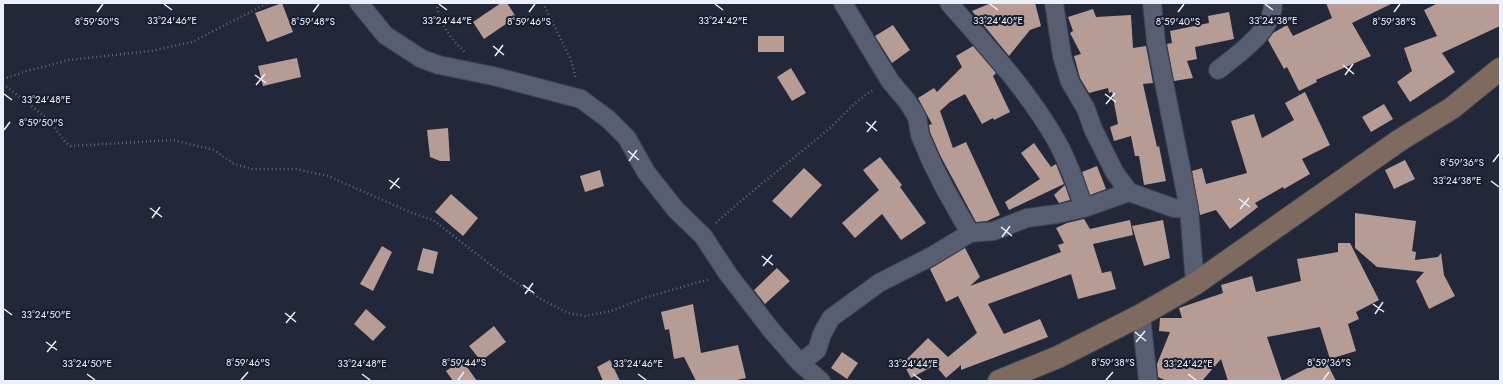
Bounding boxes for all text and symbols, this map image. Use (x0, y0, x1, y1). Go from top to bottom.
text: 33°24'46"E (147, 13, 197, 28)
text: 33°24'44"E (422, 13, 472, 28)
text: 33°24'42"E (698, 13, 748, 28)
text: 33°24'40"E (973, 13, 1023, 28)
text: 33°24'38"E (1248, 13, 1298, 28)
text: 8°59'50"S (75, 14, 120, 29)
text: 8°59'48"S (291, 14, 335, 29)
text: 8°59'46"S (507, 14, 552, 29)
text: 8°59'40"S (1156, 14, 1201, 29)
text: 8°59'38"S (1372, 14, 1416, 29)
text: 33°24'48"E (21, 92, 71, 107)
text: 8°59'50"S (19, 115, 64, 130)
text: 8°59'36"S (1440, 155, 1484, 170)
text: 33°24'38"E (1432, 173, 1482, 188)
text: 33°24'50"E (21, 307, 71, 322)
text: 8°59'46"S (226, 355, 271, 370)
text: 8°59'44"S (442, 355, 487, 370)
text: 8°59'38"S (1091, 355, 1135, 370)
text: 8°59'36"S (1307, 355, 1351, 370)
text: 33°24'50"E (62, 356, 112, 371)
text: 33°24'48"E (337, 356, 387, 371)
text: 33°24'46"E (613, 356, 663, 371)
text: 33°24'44"E (888, 356, 938, 371)
text: 33°24'42"E (1163, 356, 1213, 371)

